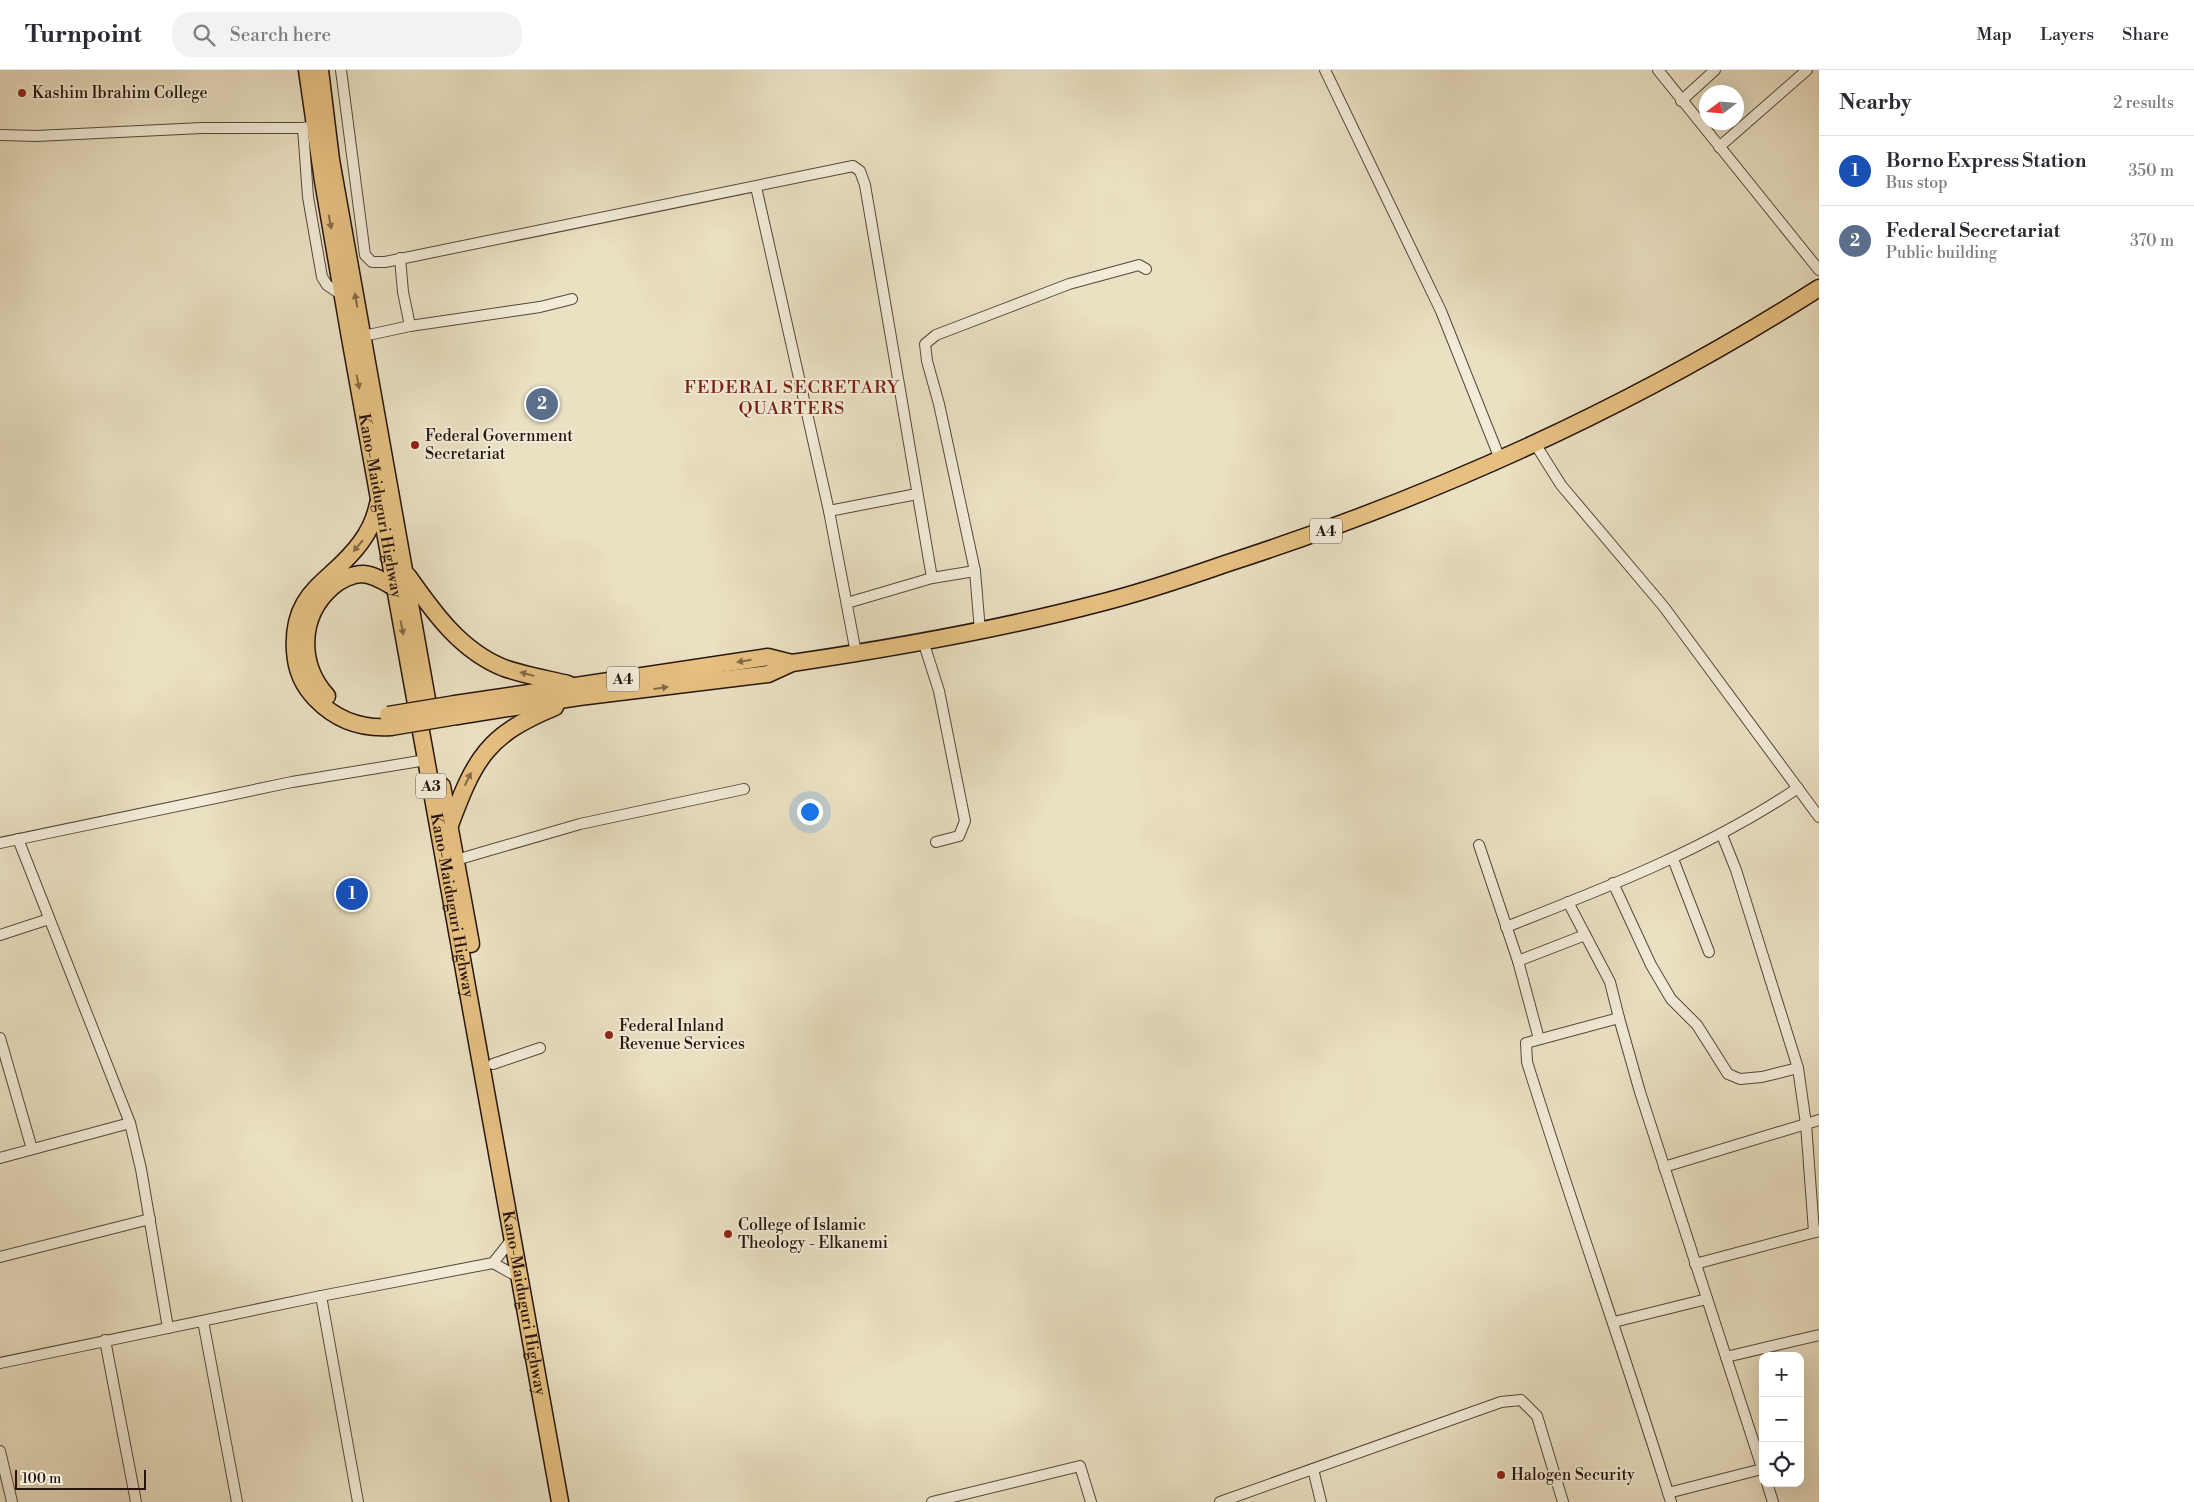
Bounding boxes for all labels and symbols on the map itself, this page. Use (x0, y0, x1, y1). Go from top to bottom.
place label: Kashim Ibrahim College (32, 83, 208, 103)
north arrow (1699, 85, 1744, 130)
marker: Kashim Ibrahim College (16, 87, 28, 99)
one-way arrow (326, 214, 334, 230)
one-way arrow (352, 292, 360, 307)
one-way arrow (355, 374, 363, 390)
district label: FEDERAL SECRETARY QUARTERS (684, 376, 900, 420)
pin: 2 (526, 385, 558, 423)
street label: Kano-Maiduguri Highway (354, 412, 407, 600)
place label: Federal Government Secretariat (425, 426, 573, 464)
marker: Federal Government Secretariat (409, 439, 421, 451)
road number: A4 (1310, 518, 1342, 544)
one-way arrow (352, 539, 364, 551)
one-way arrow (399, 621, 407, 637)
one-way arrow (736, 657, 752, 665)
road number: A4 (607, 666, 639, 692)
one-way arrow (520, 670, 535, 678)
one-way arrow (653, 684, 669, 692)
one-way arrow (464, 772, 472, 787)
road number: A3 (416, 774, 446, 798)
your location (797, 799, 823, 825)
street label: Kano-Maiduguri Highway (426, 812, 479, 999)
pin: 1 (336, 875, 368, 913)
place label: Federal Inland Revenue Services (619, 1016, 745, 1054)
marker: Federal Inland Revenue Services (603, 1029, 615, 1041)
street label: Kano-Maiduguri Highway (498, 1209, 551, 1397)
place label: College of Islamic Theology - Elkanemi (738, 1215, 888, 1253)
marker: College of Islamic Theology - Elkanemi (722, 1228, 734, 1240)
place label: Halogen Security (1511, 1465, 1635, 1485)
scale bar (15, 1467, 146, 1490)
marker: Halogen Security (1495, 1469, 1507, 1481)

